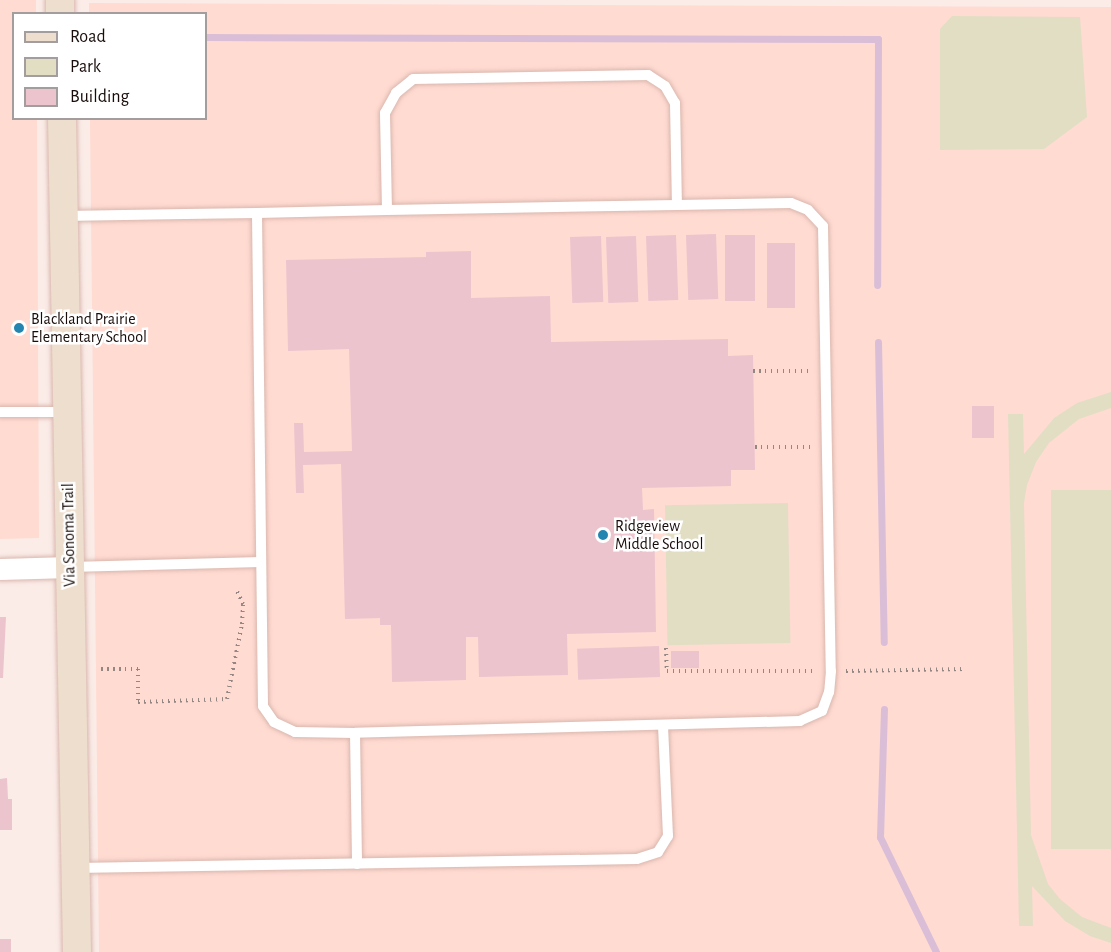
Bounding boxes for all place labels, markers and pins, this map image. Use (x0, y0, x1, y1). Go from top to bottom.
place label: Blackland Prairie Elementary School (31, 309, 147, 347)
marker: Blackland Prairie Elementary School (12, 321, 26, 335)
place label: Ridgeview Middle School (615, 516, 703, 554)
marker: Ridgeview Middle School (596, 528, 610, 542)

